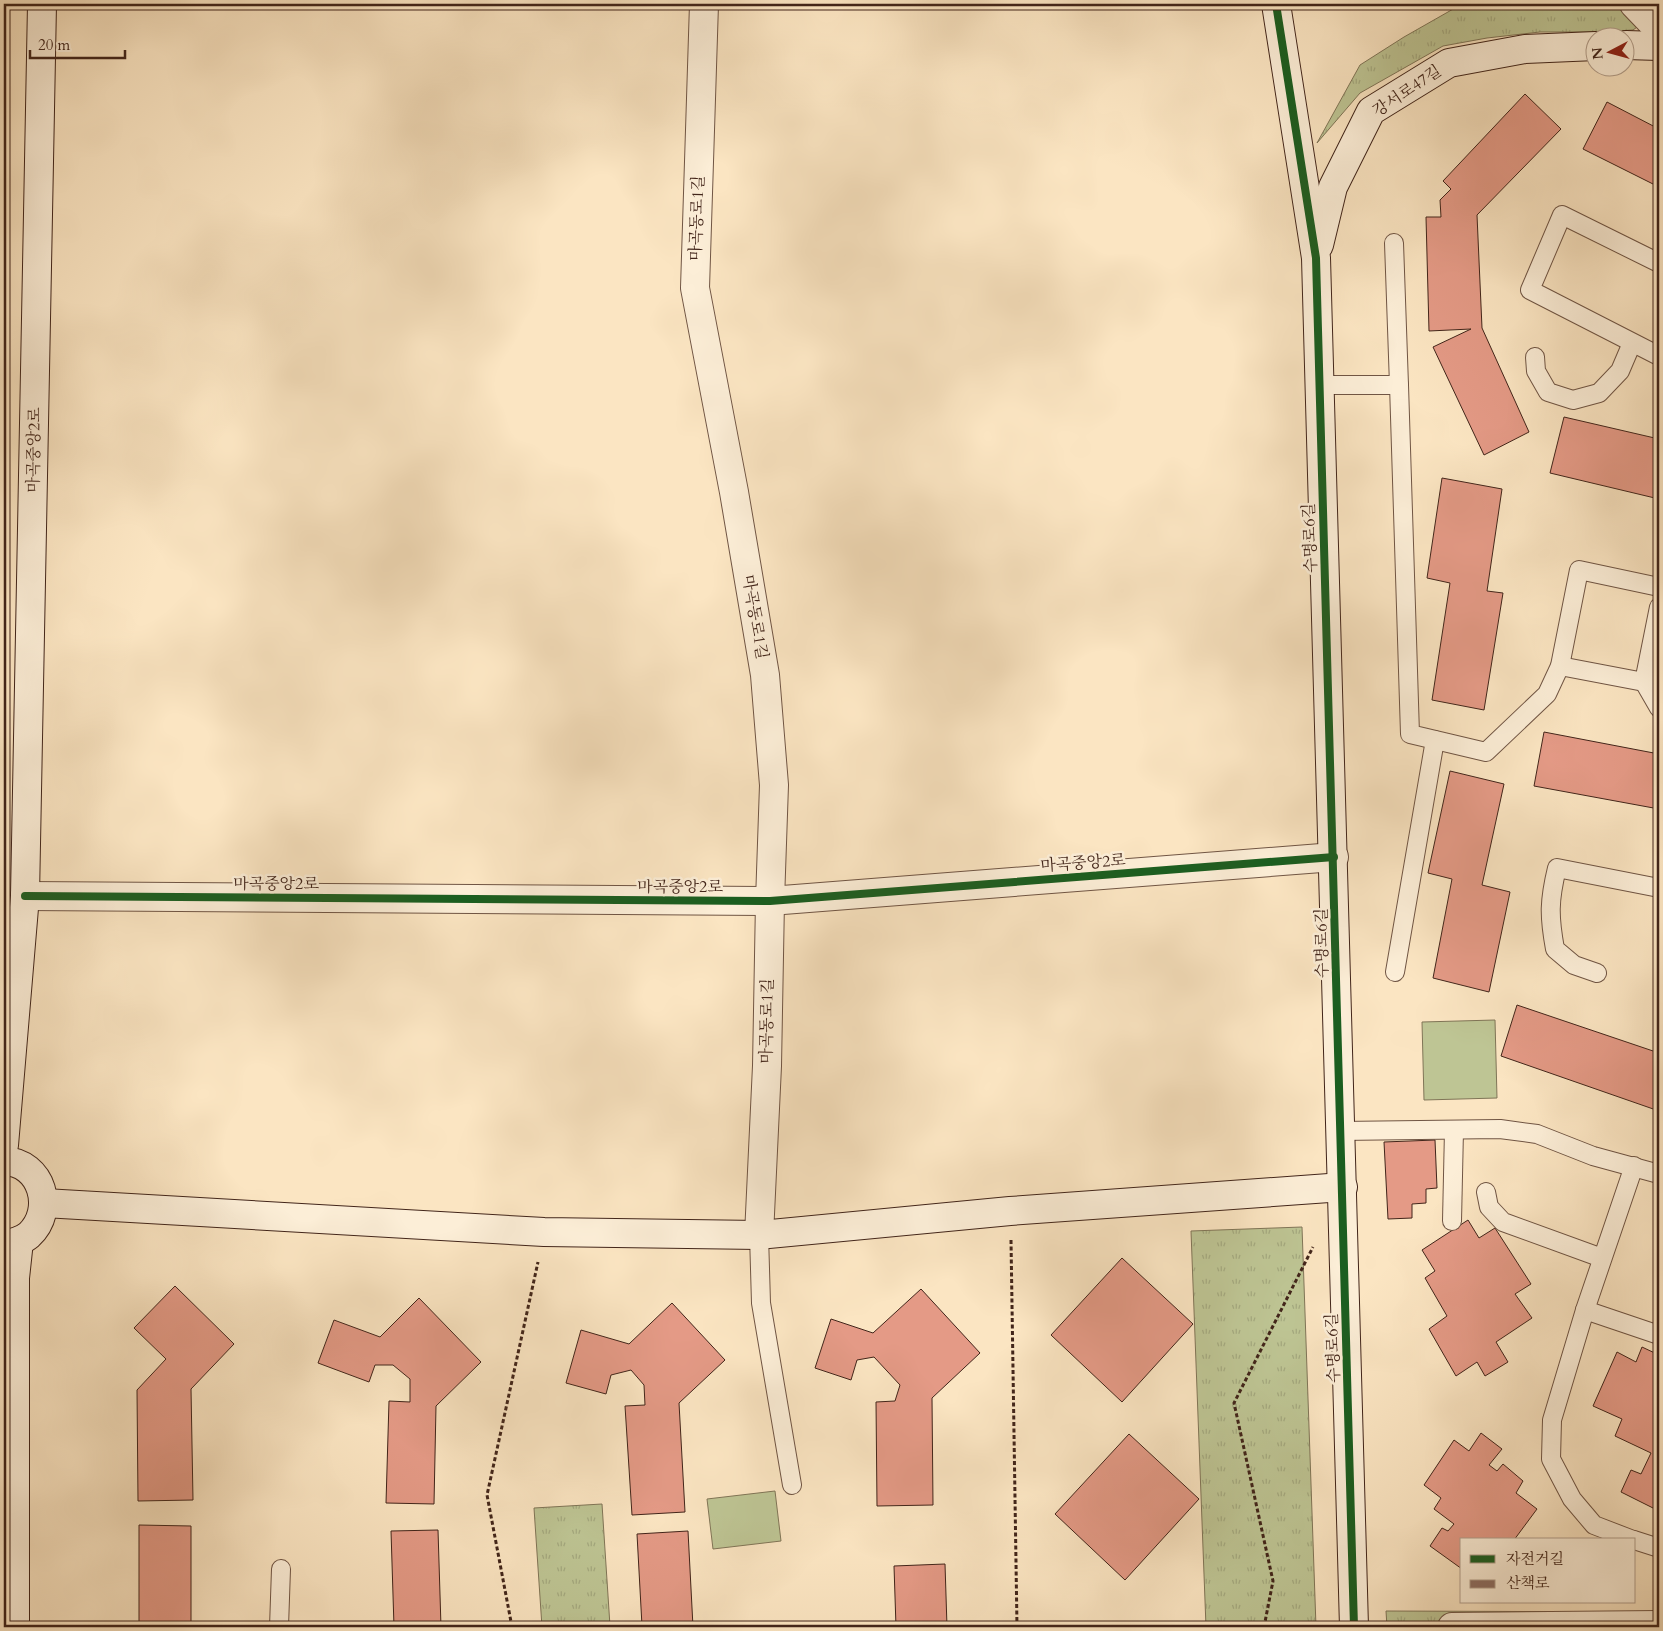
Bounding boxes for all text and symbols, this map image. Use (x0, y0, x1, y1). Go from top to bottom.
scale bar (30, 28, 125, 60)
north arrow (1586, 28, 1636, 78)
text: 20 m (38, 35, 70, 55)
text: N (1587, 46, 1608, 60)
street label: 강서로47길 (1368, 60, 1446, 122)
street label: 마곡동로1길 (685, 175, 709, 261)
street label: 마곡중앙2로 (22, 407, 46, 493)
street label: 수명로6길 (1298, 503, 1322, 573)
street label: 마곡동로1길 (737, 573, 773, 661)
street label: 마곡중앙2로 (1040, 849, 1127, 877)
street label: 마곡중앙2로 (233, 873, 319, 895)
street label: 마곡중앙2로 (637, 876, 723, 898)
street label: 수명로6길 (1310, 908, 1334, 978)
street label: 마곡동로1길 (755, 978, 779, 1064)
street label: 수명로6길 (1321, 1313, 1345, 1383)
legend (1460, 1538, 1636, 1604)
text: 자전거길 (1506, 1549, 1564, 1569)
text: 산책로 (1506, 1573, 1550, 1593)

